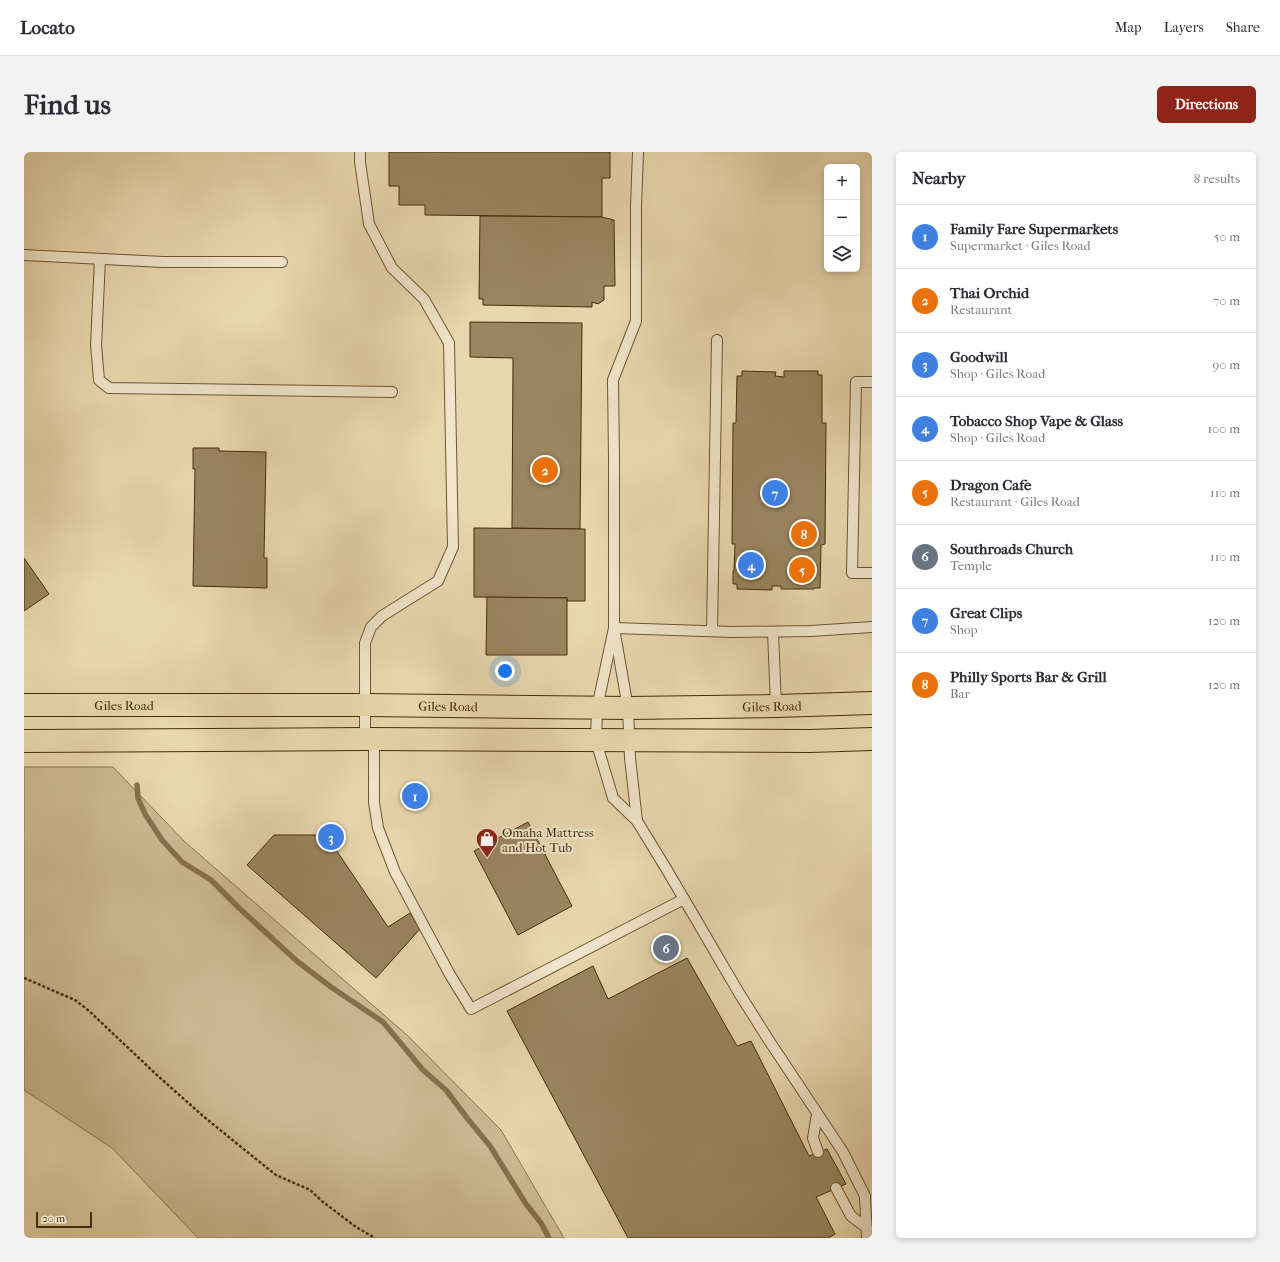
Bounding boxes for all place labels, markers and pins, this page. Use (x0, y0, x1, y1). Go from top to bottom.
pin: 2 (532, 455, 558, 485)
pin: 7 (762, 478, 788, 508)
pin: 8 (791, 519, 817, 549)
pin: 4 (738, 550, 764, 580)
pin: 5 (789, 555, 815, 585)
pin: 1 (402, 781, 428, 811)
pin: 3 (318, 822, 344, 852)
place label: Omaha Mattress and Hot Tub (502, 825, 594, 855)
shop icon: Omaha Mattress and Hot Tub (474, 826, 500, 859)
pin: 6 (653, 933, 679, 963)

